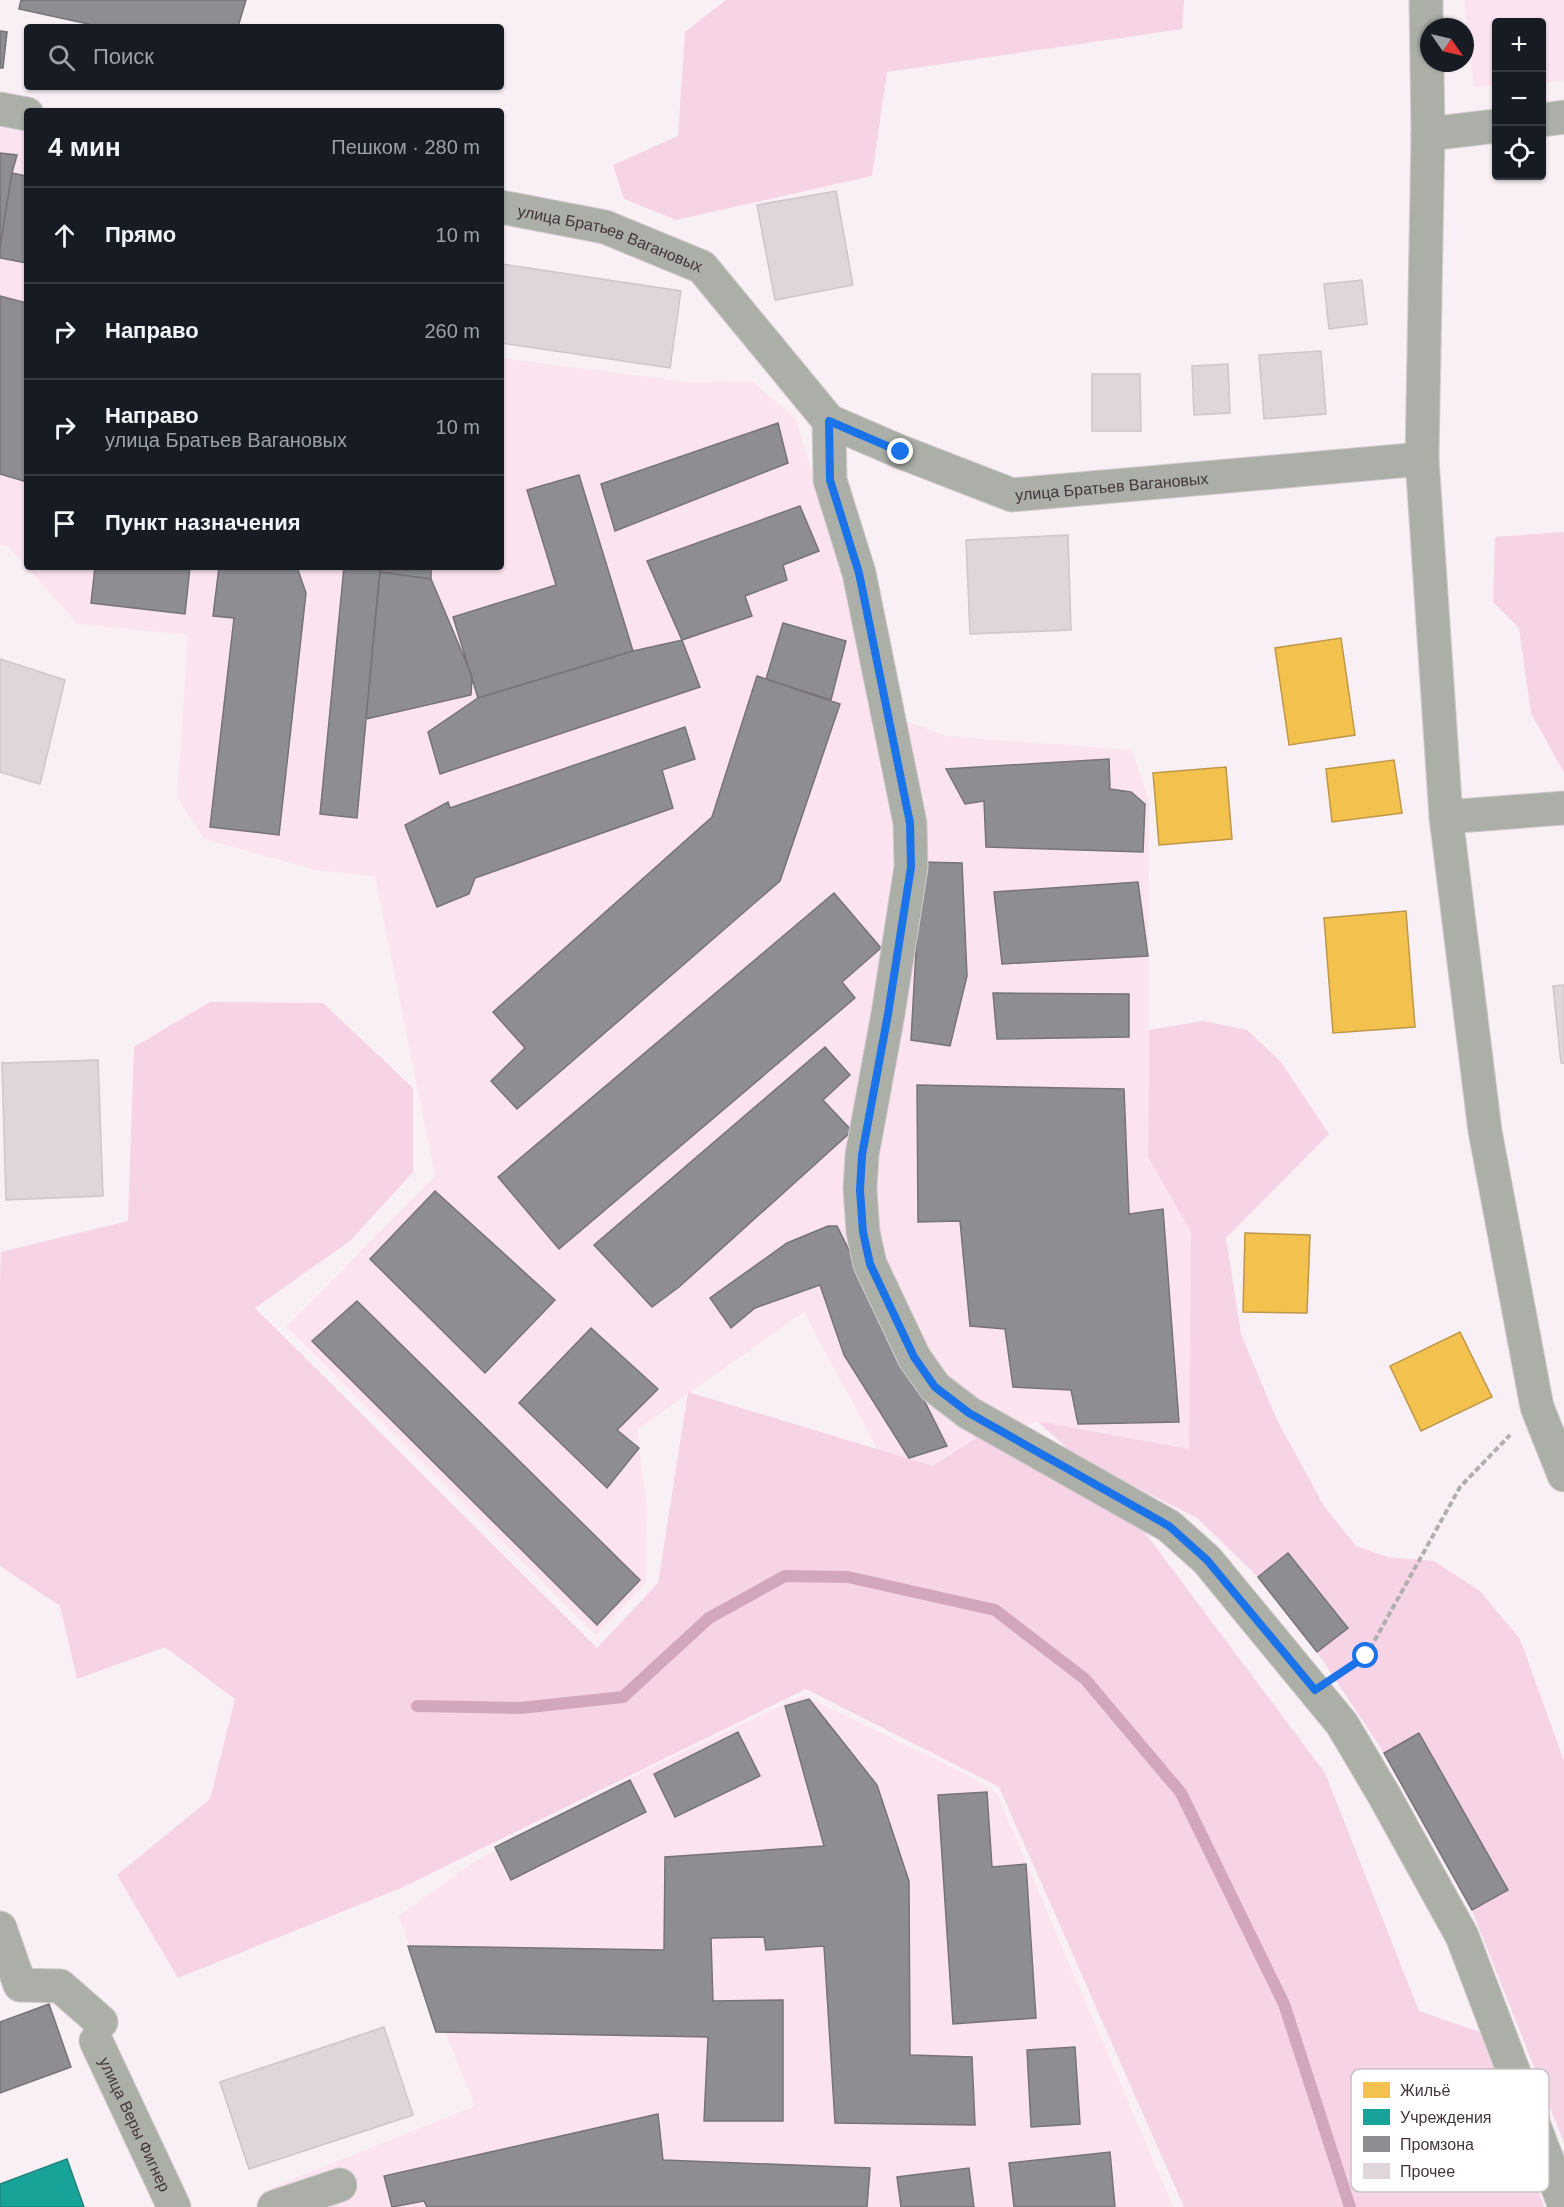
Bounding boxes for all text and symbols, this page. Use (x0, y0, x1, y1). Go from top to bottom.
north arrow (1420, 18, 1474, 72)
map controls (1492, 18, 1546, 180)
button: + (1492, 18, 1546, 72)
search box (24, 24, 504, 90)
icon: search (45, 41, 78, 74)
text: Поиск (93, 44, 154, 69)
button: − (1492, 72, 1546, 126)
button: locate (1492, 126, 1546, 180)
text: 4 мин (48, 132, 121, 162)
text: Пешком · 280 m (331, 136, 480, 158)
street label: улица Братьев Вагановых (516, 202, 705, 275)
icon: ahead (48, 219, 81, 252)
text: Прямо (105, 222, 176, 247)
text: 10 m (436, 224, 480, 246)
icon: right (48, 315, 81, 348)
text: Направо (105, 318, 199, 343)
text: 260 m (424, 320, 480, 342)
text: Направо (105, 403, 199, 428)
icon: right (48, 411, 81, 444)
text: 10 m (436, 416, 480, 438)
text: улица Братьев Вагановых (105, 429, 347, 451)
route end (887, 438, 913, 464)
street label: улица Братьев Вагановых (1015, 469, 1209, 503)
icon: arrive (48, 507, 81, 540)
text: Пункт назначения (105, 510, 301, 535)
route start (1352, 1642, 1378, 1668)
street label: улица Веры Фигнер (96, 2054, 174, 2194)
legend (1351, 2069, 1549, 2192)
text: Жильё (1400, 2082, 1450, 2099)
text: Учреждения (1400, 2109, 1492, 2126)
text: Промзона (1400, 2136, 1474, 2153)
text: Прочее (1400, 2163, 1455, 2180)

